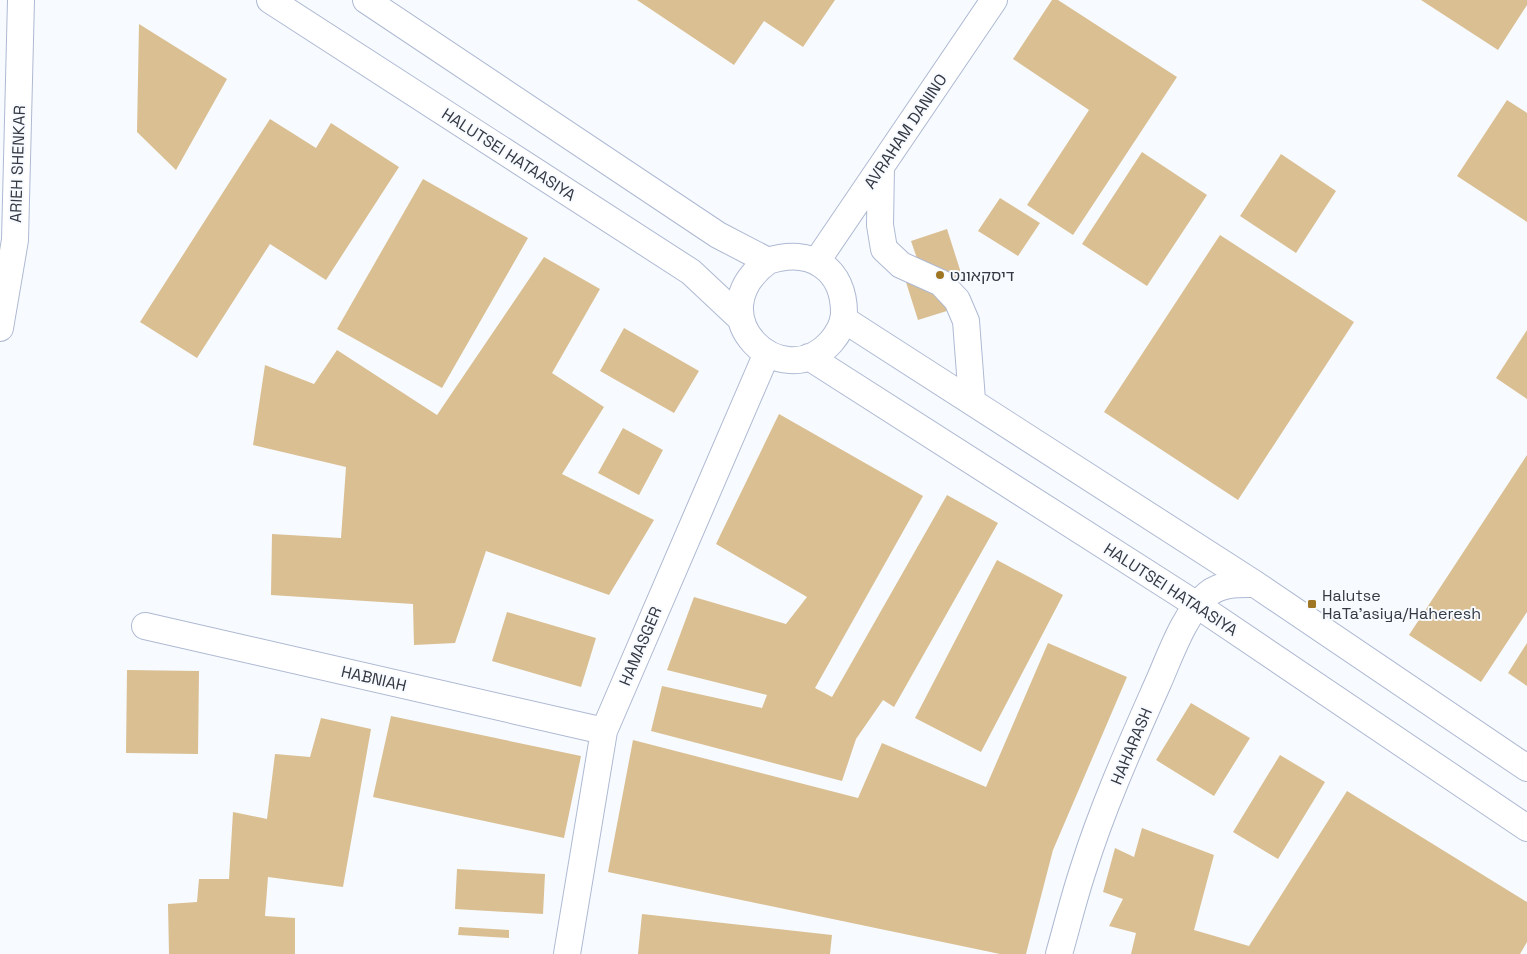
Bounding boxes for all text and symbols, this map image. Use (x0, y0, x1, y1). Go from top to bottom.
street label: AVRAHAM DANINO (859, 70, 952, 193)
street label: HALUTSEI HATAASIYA (438, 103, 580, 206)
street label: ARIEH SHENKAR (5, 105, 30, 223)
place label: דיסקאונט (950, 265, 1015, 286)
marker: דיסקאונט (934, 269, 946, 281)
street label: HALUTSEI HATAASIYA (1100, 538, 1242, 641)
place label: Halutse HaTa'asiya/Haheresh (1322, 585, 1481, 624)
marker: Halutse HaTa'asiya/Haheresh (1306, 598, 1318, 610)
street label: HAMASGER (614, 603, 667, 689)
street label: HABNIAH (339, 661, 409, 696)
street label: HAHARASH (1106, 705, 1157, 788)

